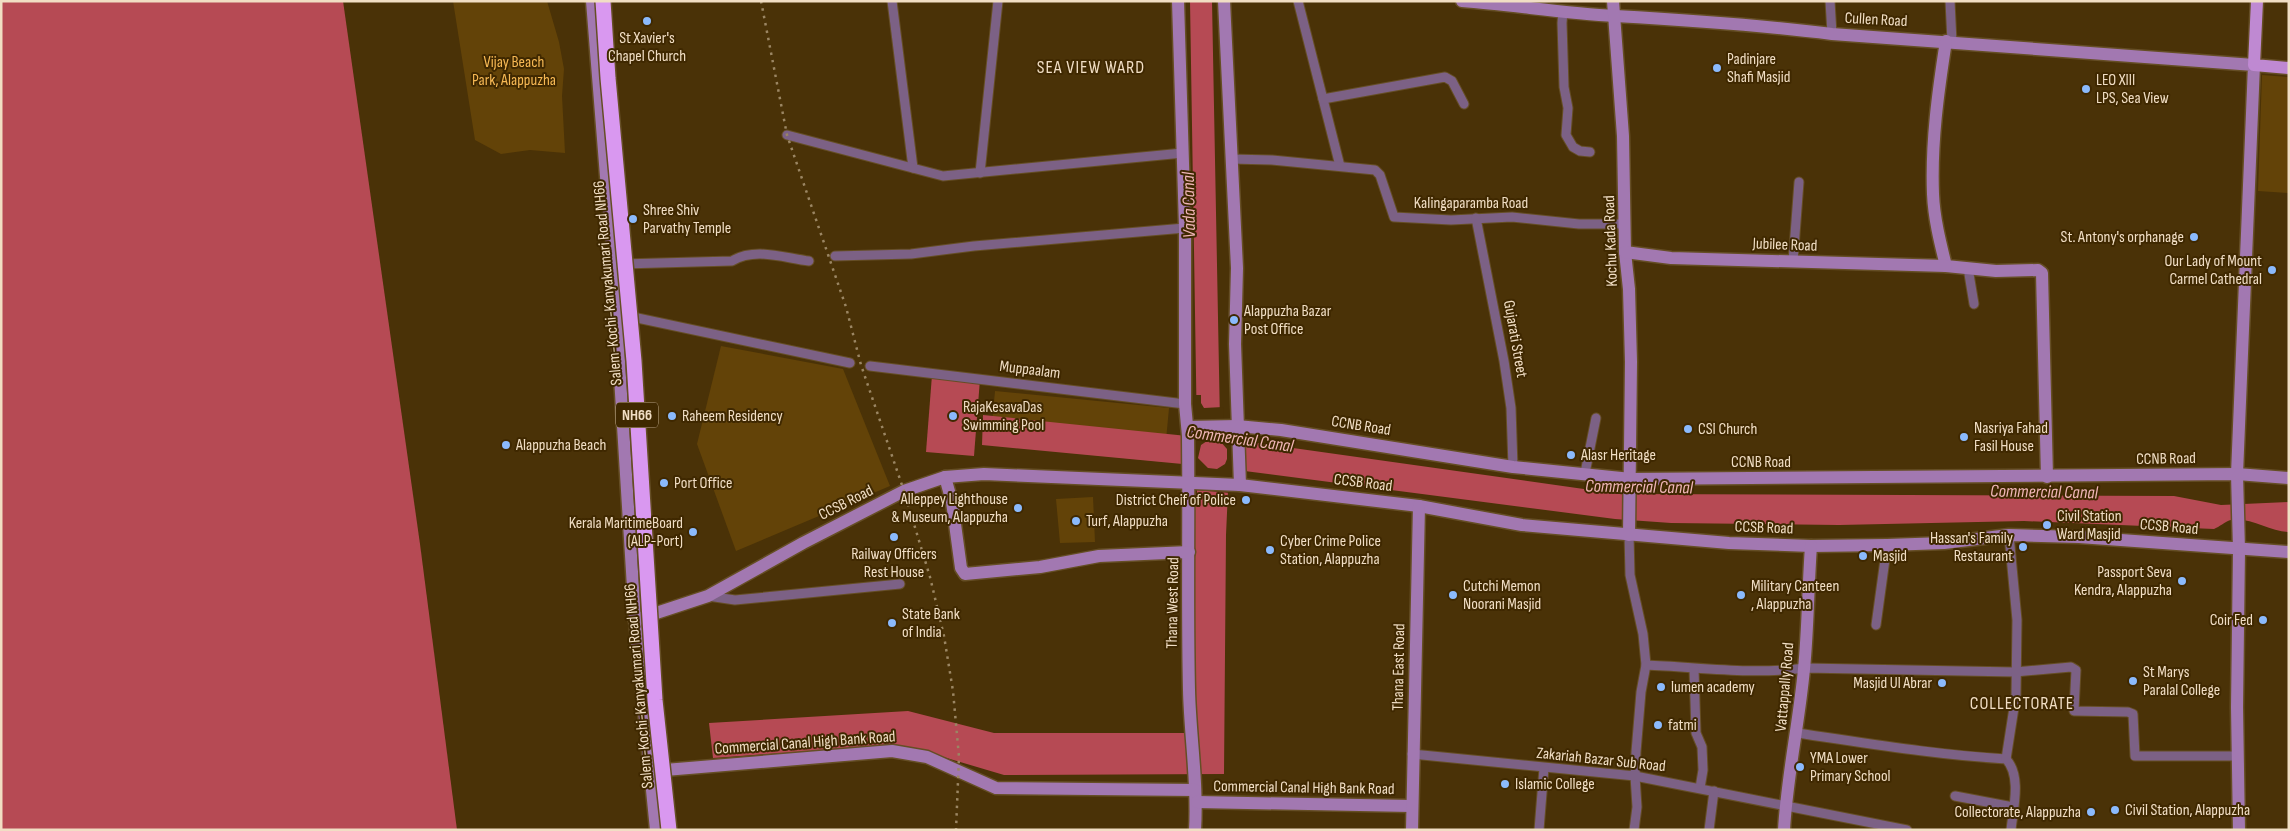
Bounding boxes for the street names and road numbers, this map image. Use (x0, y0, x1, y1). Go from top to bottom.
street label: Cullen Road (1844, 9, 1908, 31)
street label: Salem-Kochi-Kanyakumari Road NH66 (590, 180, 626, 386)
street label: Kalingaparamba Road (1414, 194, 1528, 213)
street label: Kochu Kada Road (1600, 195, 1622, 287)
street label: Jubilee Road (1751, 234, 1818, 256)
street label: Gujarati Street (1499, 299, 1531, 379)
street label: Muppaalam (998, 357, 1062, 383)
road number: NH66 (616, 402, 658, 428)
street label: CCNB Road (1330, 412, 1392, 440)
street label: CCNB Road (2136, 449, 2196, 469)
street label: CCNB Road (1731, 453, 1791, 472)
street label: CCSB Road (1333, 470, 1393, 496)
street label: CCSB Road (816, 481, 876, 525)
street label: CCSB Road (2139, 515, 2199, 539)
street label: CCSB Road (1734, 517, 1794, 539)
street label: Thana West Road (1163, 557, 1183, 649)
street label: Salem-Kochi-Kanyakumari Road NH66 (621, 583, 657, 789)
street label: Thana East Road (1389, 623, 1409, 711)
street label: Vattappally Road (1772, 642, 1798, 732)
street label: Commercial Canal High Bank Road (714, 727, 896, 759)
street label: Zakariah Bazar Sub Road (1535, 744, 1667, 776)
street label: Commercial Canal High Bank Road (1213, 777, 1395, 799)

